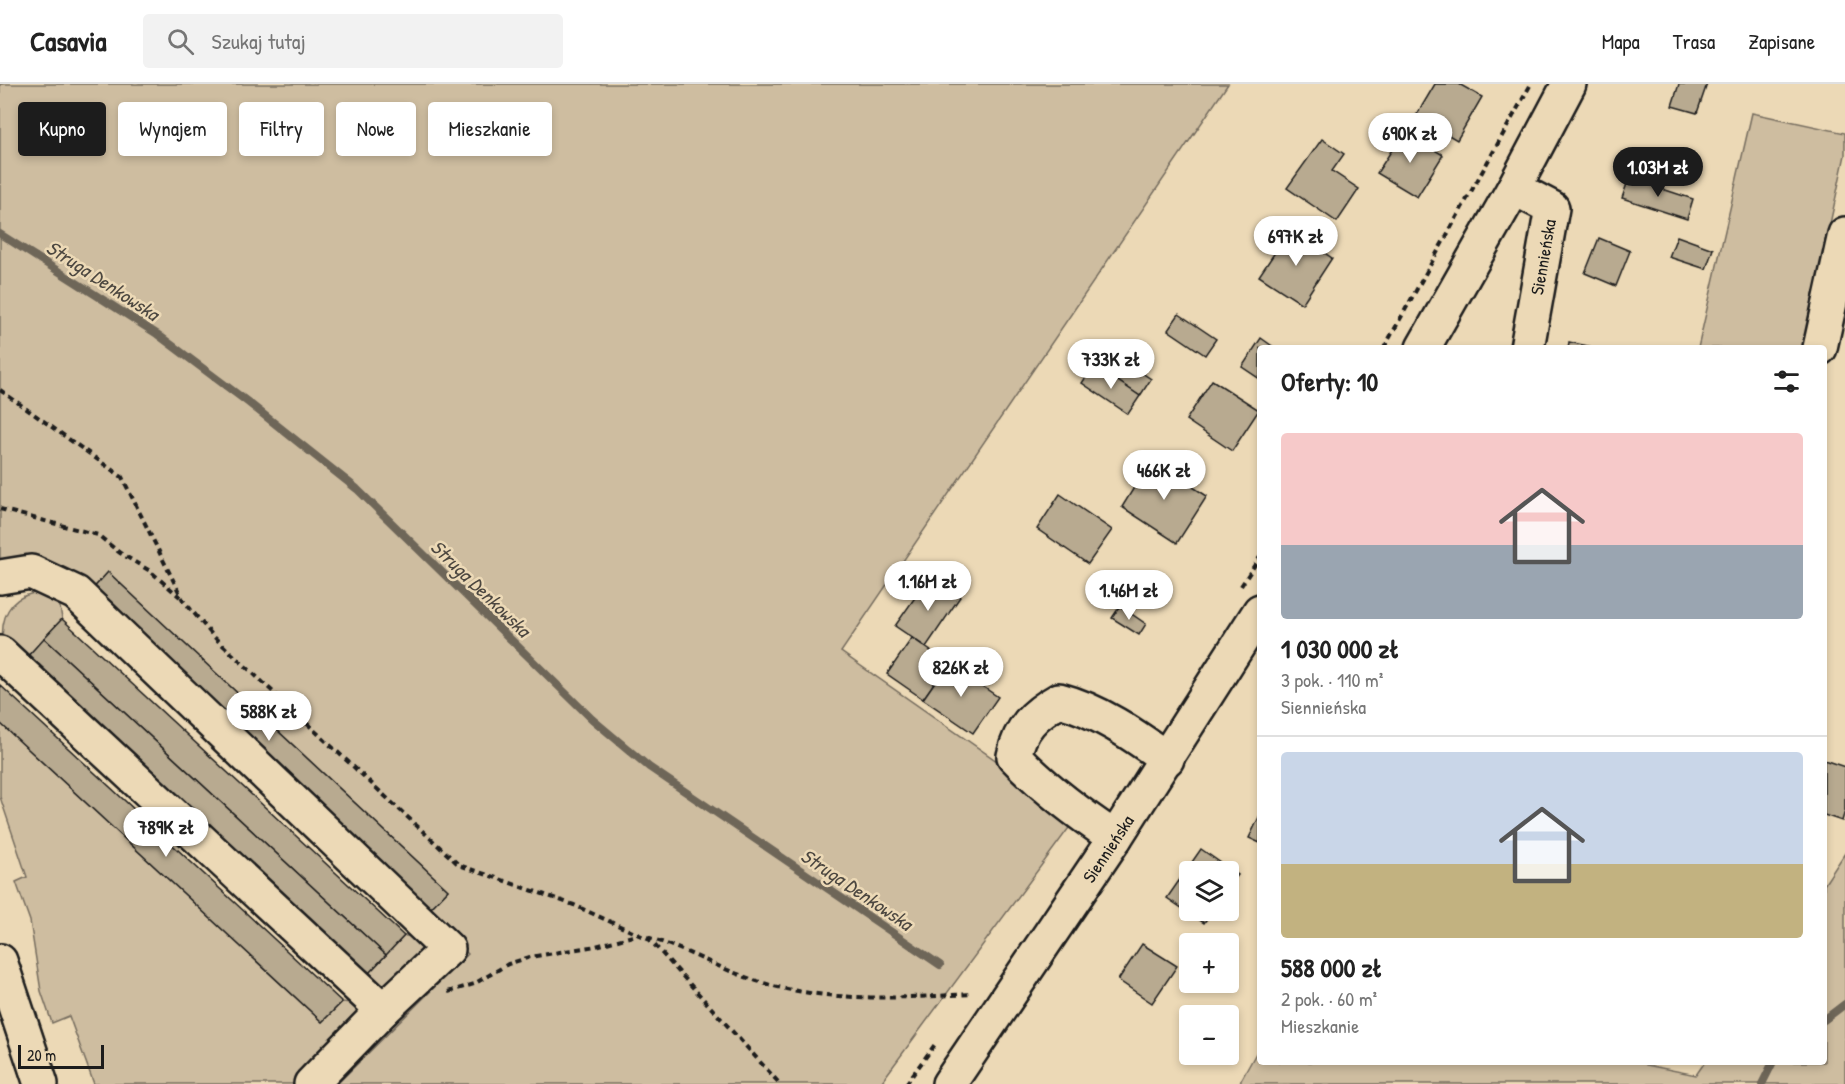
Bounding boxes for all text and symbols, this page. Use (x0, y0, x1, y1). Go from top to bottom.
search box (143, 14, 563, 68)
text: Casavia (30, 22, 107, 60)
icon: search (164, 25, 197, 58)
text: Szukaj tutaj (212, 26, 306, 56)
text: Mapa (1602, 27, 1640, 56)
text: Trasa (1673, 27, 1715, 56)
text: Zapisane (1748, 27, 1815, 56)
chip: Kupno (18, 102, 106, 156)
chip: Wynajem (118, 102, 227, 156)
chip: Filtry (239, 102, 324, 156)
chip: Nowe (336, 102, 416, 156)
chip: Mieszkanie (428, 102, 552, 156)
pin: 690K zł (1355, 113, 1465, 164)
text: 690K zł (1382, 119, 1438, 146)
pin: 1.03M zł (1596, 147, 1720, 198)
text: 1.03M zł (1627, 153, 1689, 180)
pin: 697K zł (1241, 216, 1351, 267)
street label: Siennieńska (1524, 217, 1562, 297)
text: 697K zł (1268, 222, 1324, 249)
water label: Struga Denkowska (41, 234, 166, 328)
pin: 733K zł (1056, 339, 1166, 390)
text: 733K zł (1081, 345, 1141, 372)
text: Oferty: 10 (1281, 364, 1378, 399)
icon: filters (1770, 365, 1803, 398)
pin: 466K zł (1109, 450, 1219, 501)
text: 466K zł (1137, 456, 1191, 483)
icon: home (1488, 472, 1596, 580)
water label: Struga Denkowska (425, 533, 538, 645)
pin: 1.16M zł (866, 561, 990, 612)
text: 1.16M zł (898, 567, 958, 594)
pin: 1.46M zł (1067, 570, 1191, 621)
text: 1.46M zł (1099, 576, 1159, 603)
text: 1 030 000 zł (1281, 631, 1399, 666)
pin: 826K zł (906, 647, 1016, 698)
text: 826K zł (932, 653, 990, 680)
text: 3 pok. · 110 m² (1281, 666, 1383, 693)
pin: 588K zł (214, 691, 324, 742)
text: Siennieńska (1281, 693, 1366, 720)
text: 588K zł (241, 697, 298, 724)
icon: home (1488, 791, 1596, 899)
pin: 789K zł (111, 807, 221, 858)
street label: Siennieńska (1076, 810, 1139, 887)
text: 789K zł (137, 813, 195, 840)
water label: Struga Denkowska (795, 842, 920, 938)
map controls (1179, 861, 1239, 1065)
button: layers (1179, 861, 1239, 921)
button: + (1179, 933, 1239, 993)
text: 588 000 zł (1281, 950, 1382, 985)
text: 2 pok. · 60 m² (1281, 985, 1377, 1012)
button: − (1179, 1005, 1239, 1065)
text: Mieszkanie (1281, 1012, 1359, 1039)
scale bar (18, 1042, 104, 1070)
text: 20 m (27, 1044, 56, 1066)

